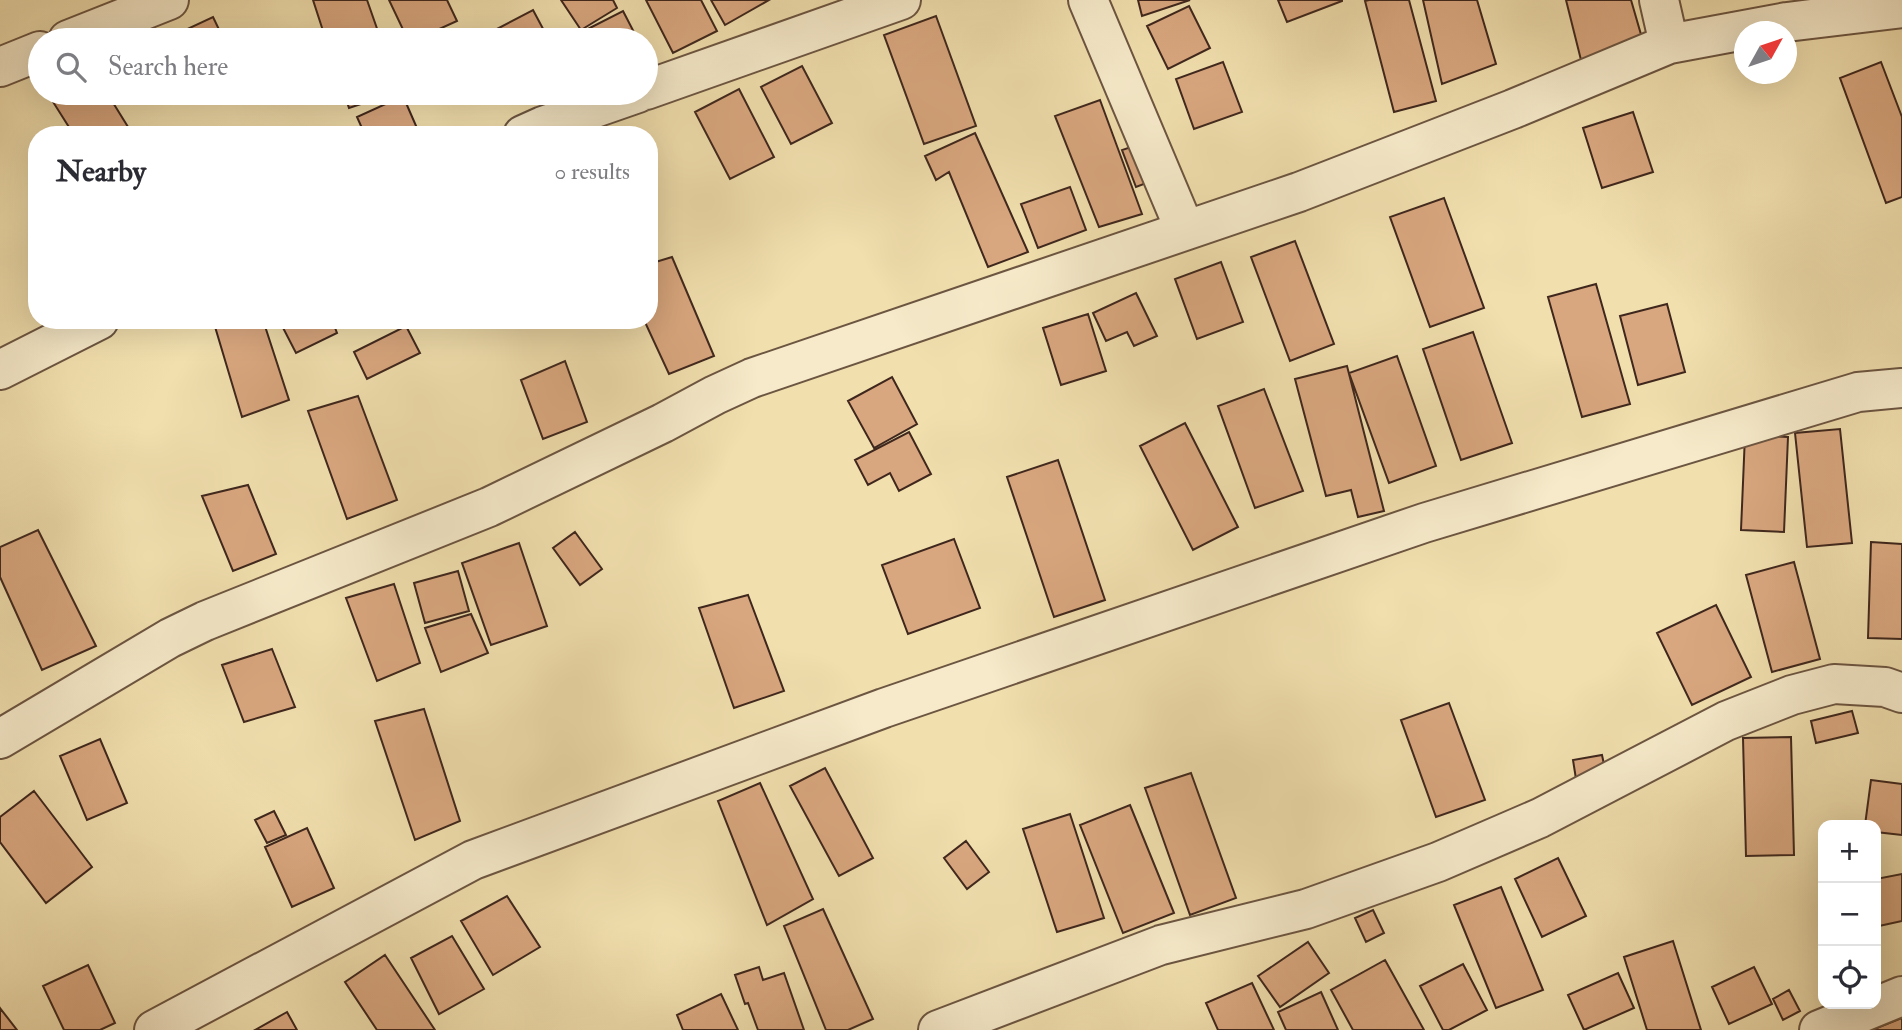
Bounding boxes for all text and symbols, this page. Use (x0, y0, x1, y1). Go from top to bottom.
north arrow (1734, 21, 1797, 84)
search box (28, 28, 658, 105)
icon: search (52, 48, 90, 86)
text: Search here (108, 51, 228, 83)
text: Nearby (56, 153, 146, 190)
text: 0 results (554, 157, 630, 186)
map controls (1818, 820, 1881, 1009)
button: + (1818, 820, 1881, 883)
button: − (1818, 883, 1881, 946)
button: locate (1818, 946, 1881, 1009)

